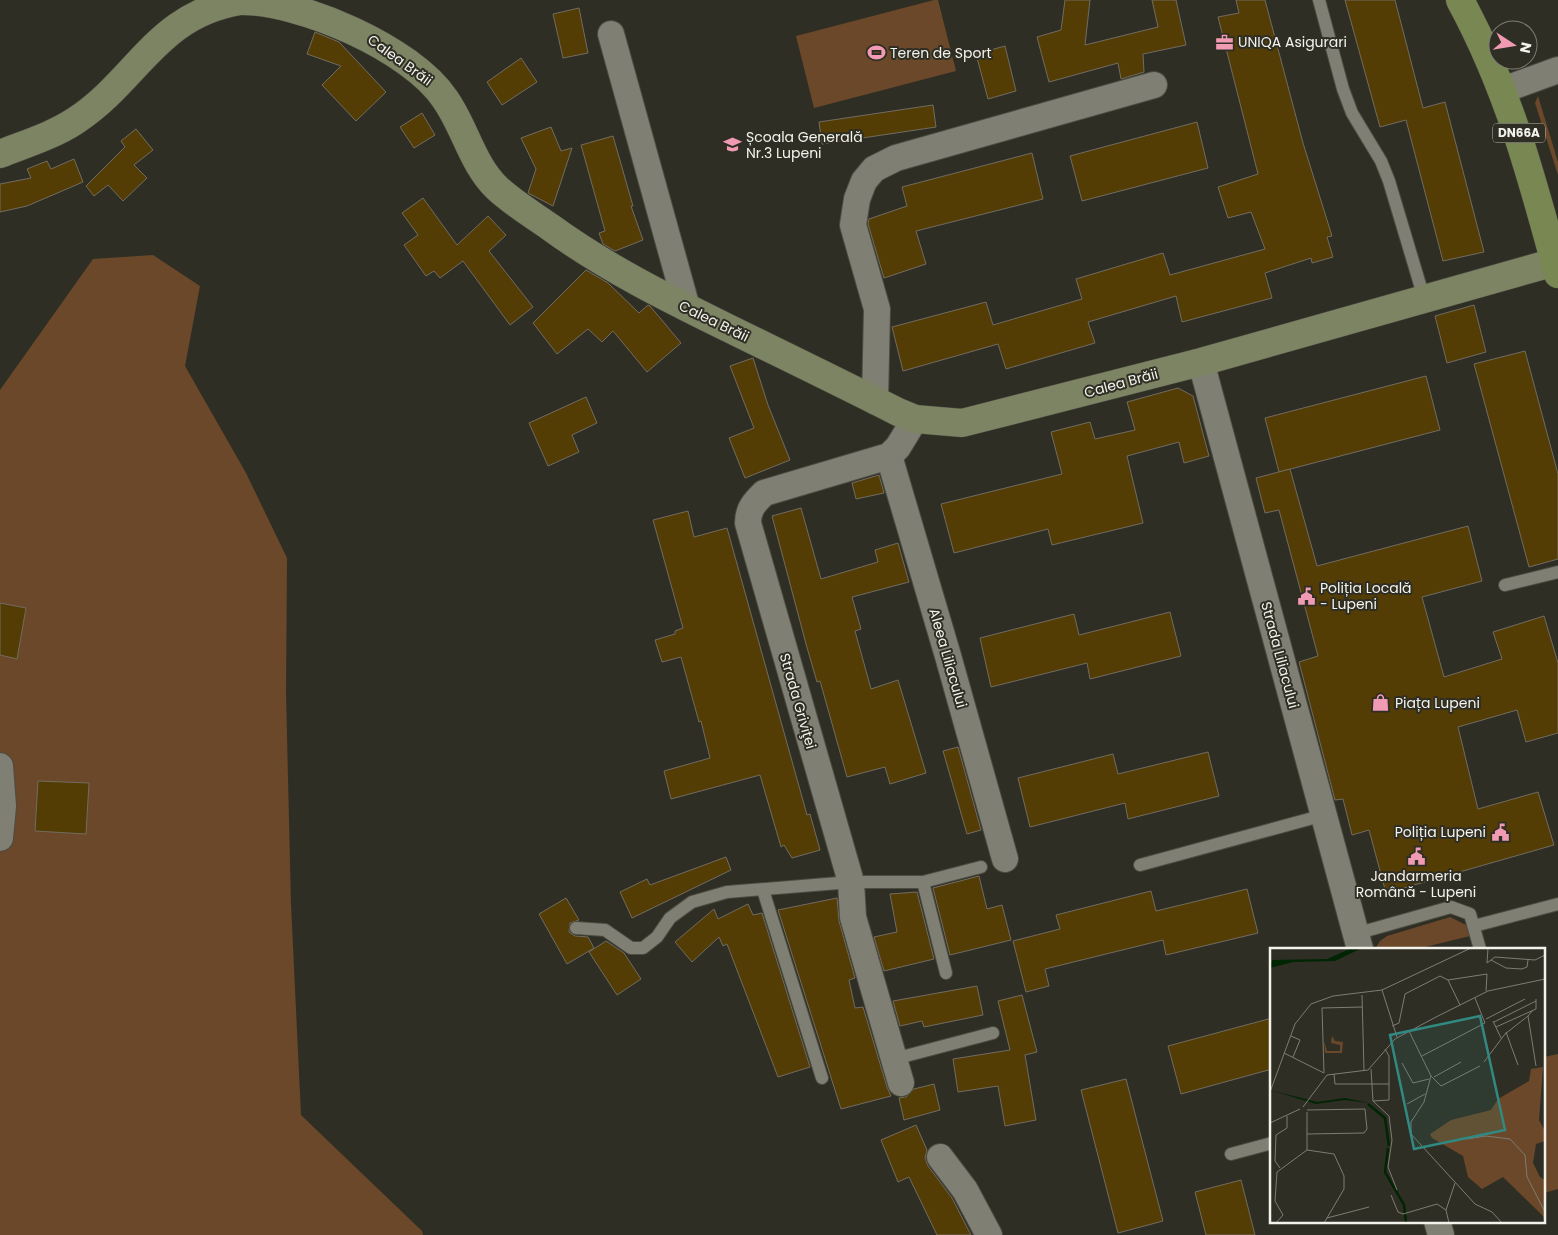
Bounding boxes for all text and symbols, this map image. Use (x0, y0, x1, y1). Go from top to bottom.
north arrow (1488, 20, 1538, 70)
street label: Calea Brăii (363, 30, 437, 90)
office icon: UNIQA Asigurari (1214, 32, 1234, 52)
place label: UNIQA Asigurari (1238, 32, 1347, 52)
text: N (1515, 40, 1537, 55)
sports icon: Teren de Sport (866, 43, 886, 63)
place label: Teren de Sport (890, 43, 992, 63)
road number: DN66A (1493, 124, 1545, 142)
place label: Școala Generală Nr.3 Lupeni (746, 127, 863, 163)
school or university icon: Școala Generală Nr.3 Lupeni (722, 135, 742, 155)
street label: Calea Brăii (676, 295, 752, 347)
street label: Calea Brăii (1082, 364, 1160, 402)
place label: Poliția Locală - Lupeni (1320, 578, 1412, 614)
public building icon: Poliția Locală - Lupeni (1296, 586, 1316, 606)
street label: Strada Liliacului (1256, 599, 1304, 711)
street label: Aleea Liliacului (924, 606, 972, 710)
street label: Strada Griviţei (775, 651, 821, 751)
shop icon: Piața Lupeni (1371, 693, 1391, 713)
place label: Piața Lupeni (1395, 693, 1480, 713)
place label: Poliția Lupeni (1395, 822, 1486, 842)
public building icon: Poliția Lupeni (1490, 822, 1510, 842)
public building icon: Jandarmeria Română - Lupeni (1406, 846, 1426, 866)
place label: Jandarmeria Română - Lupeni (1356, 866, 1476, 902)
inset map (1270, 948, 1546, 1222)

